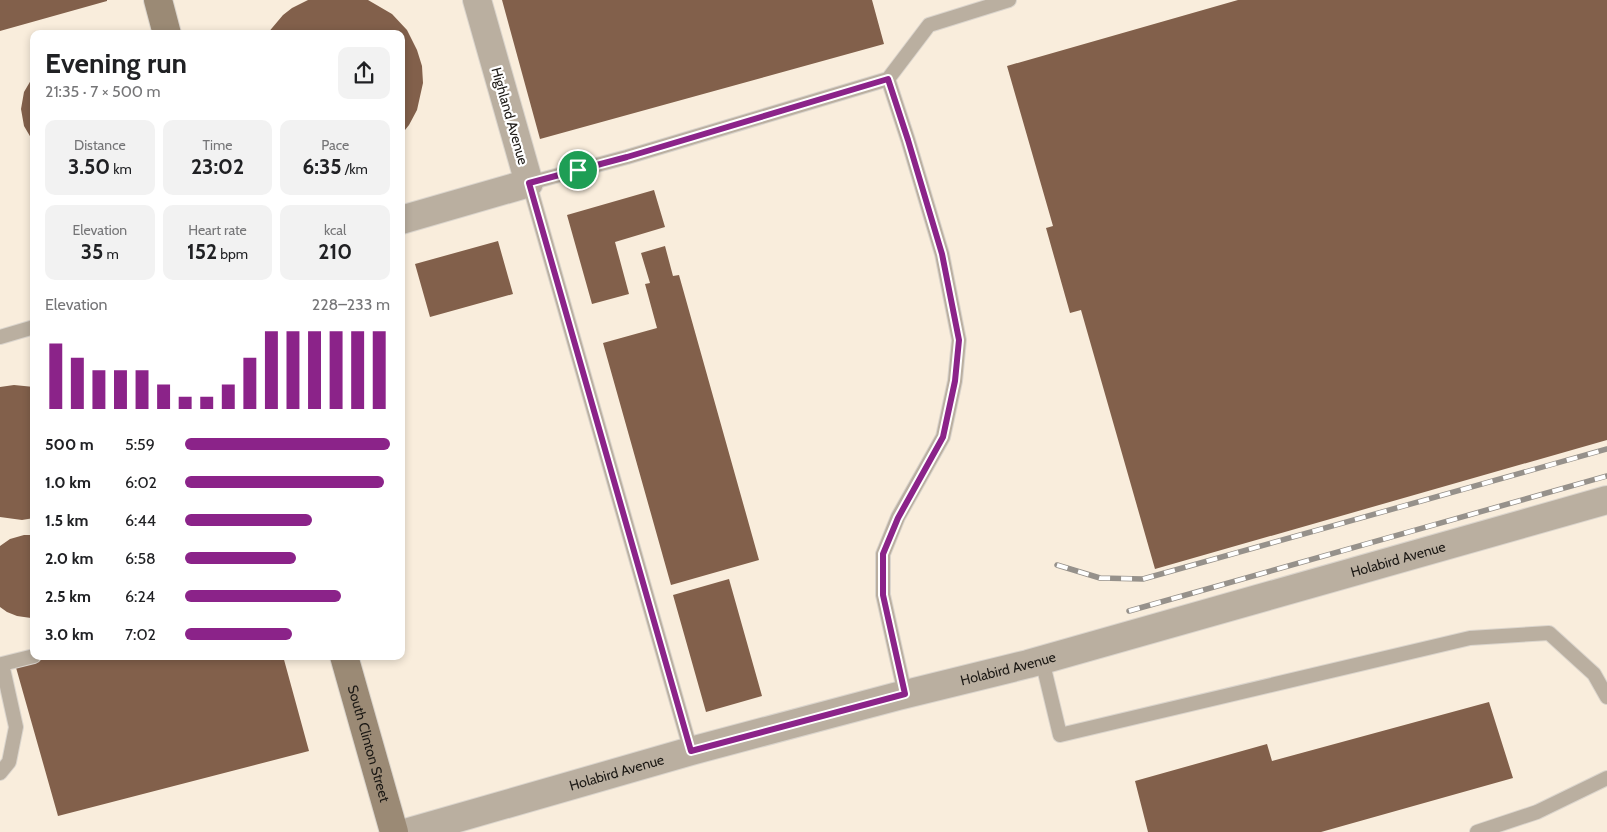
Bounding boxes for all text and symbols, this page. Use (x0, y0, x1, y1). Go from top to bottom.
text: Evening run (45, 46, 187, 80)
button: share (338, 47, 390, 99)
street label: Highland Avenue (488, 65, 532, 167)
text: 21:35 · 7 × 500 m (45, 82, 161, 101)
text: Distance (74, 136, 126, 154)
text: Time (203, 136, 232, 154)
text: Pace (321, 136, 349, 154)
pin (557, 149, 599, 191)
text: 3.50 (68, 154, 110, 179)
text: 23:02 (191, 154, 244, 179)
text: 6:35 (303, 154, 342, 179)
icon: arrive (564, 156, 592, 184)
text: km (110, 160, 132, 178)
text: /km (342, 160, 368, 178)
text: Elevation (72, 221, 127, 239)
text: Heart rate (188, 221, 247, 239)
text: kcal (324, 221, 346, 239)
text: 35 (81, 239, 103, 264)
text: 152 (187, 239, 217, 264)
text: 210 (318, 239, 352, 264)
text: m (103, 245, 119, 263)
text: bpm (217, 245, 248, 263)
text: Elevation (45, 295, 108, 314)
text: 228–233 m (312, 295, 390, 314)
text: 500 m (45, 435, 94, 454)
text: 5:59 (125, 435, 155, 454)
text: 1.0 km (45, 473, 91, 492)
text: 6:02 (125, 473, 157, 492)
text: 1.5 km (45, 511, 88, 530)
text: 6:44 (125, 511, 156, 530)
street label: Holabird Avenue (1348, 537, 1447, 581)
text: 2.0 km (45, 549, 93, 568)
text: 6:58 (125, 549, 156, 568)
text: 2.5 km (45, 587, 91, 606)
text: 6:24 (125, 587, 155, 606)
text: 3.0 km (45, 625, 94, 644)
text: 7:02 (125, 625, 156, 644)
street label: Holabird Avenue (958, 648, 1058, 689)
street label: South Clinton Street (344, 683, 394, 804)
street label: Holabird Avenue (567, 750, 666, 795)

